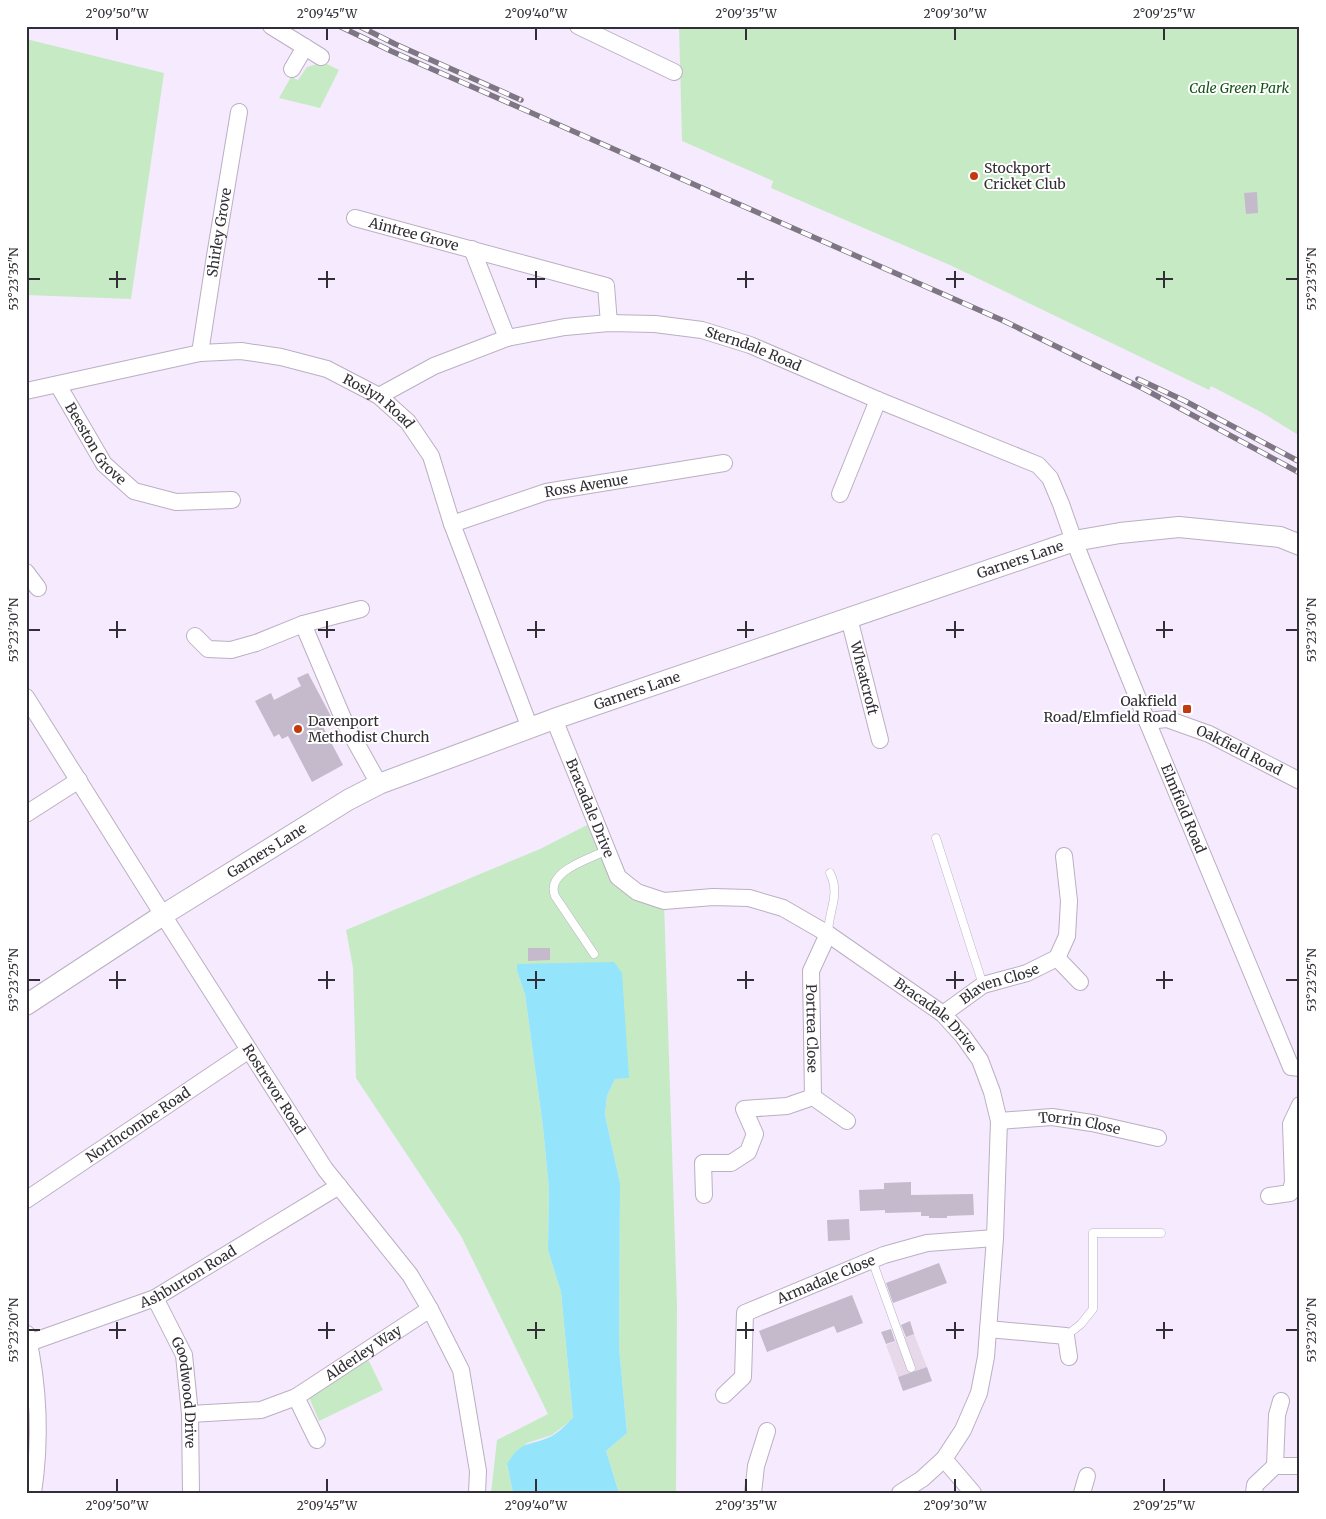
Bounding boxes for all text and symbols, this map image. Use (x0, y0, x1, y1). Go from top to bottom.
text: 2°09'50"W (86, 6, 149, 21)
text: 2°09'45"W (297, 6, 358, 21)
text: 2°09'40"W (505, 6, 568, 21)
text: 2°09'35"W (715, 6, 778, 21)
text: 2°09'30"W (923, 6, 988, 21)
text: 2°09'25"W (1133, 6, 1196, 21)
park label: Cale Green Park (1189, 79, 1289, 97)
place label: Stockport Cricket Club (984, 159, 1066, 193)
marker: Stockport Cricket Club (968, 170, 980, 182)
street label: Shirley Grove (203, 186, 235, 278)
street label: Aintree Grove (366, 213, 461, 255)
text: 53°23'35"N (6, 247, 21, 311)
text: 53°23'35"N (1304, 247, 1319, 311)
street label: Sterndale Road (703, 323, 805, 375)
street label: Roslyn Road (340, 370, 419, 432)
street label: Beeston Grove (61, 399, 130, 489)
street label: Ross Avenue (543, 470, 629, 501)
street label: Garners Lane (975, 536, 1066, 583)
text: 53°23'30"N (6, 597, 21, 662)
text: 53°23'30"N (1304, 597, 1319, 662)
street label: Wheatcroft (846, 638, 882, 717)
street label: Garners Lane (591, 667, 683, 714)
place label: Oakfield Road/Elmfield Road (1044, 692, 1178, 726)
marker: Oakfield Road/Elmfield Road (1181, 703, 1193, 715)
place label: Davenport Methodist Church (308, 712, 430, 746)
street label: Oakfield Road (1194, 721, 1286, 780)
marker: Davenport Methodist Church (292, 723, 304, 735)
street label: Bracadale Drive (562, 756, 618, 860)
street label: Elmfield Road (1157, 761, 1210, 856)
street label: Garners Lane (224, 819, 310, 882)
text: 53°23'25"N (6, 947, 21, 1012)
text: 53°23'25"N (1304, 947, 1319, 1012)
street label: Blaven Close (956, 959, 1042, 1008)
street label: Bracadale Drive (891, 974, 981, 1056)
street label: Portrea Close (802, 984, 822, 1073)
street label: Rostrevor Road (239, 1041, 310, 1138)
street label: Northcombe Road (82, 1083, 194, 1166)
street label: Torrin Close (1038, 1108, 1122, 1138)
street label: Ashburton Road (136, 1241, 240, 1312)
street label: Armadale Close (773, 1251, 878, 1308)
text: 53°23'20"N (6, 1297, 21, 1362)
text: 53°23'20"N (1304, 1297, 1319, 1362)
street label: Alderley Way (321, 1321, 406, 1385)
street label: Goodwood Drive (167, 1334, 199, 1448)
text: 2°09'50"W (86, 1498, 149, 1513)
text: 2°09'45"W (297, 1498, 358, 1513)
text: 2°09'40"W (505, 1498, 568, 1513)
text: 2°09'35"W (715, 1498, 778, 1513)
text: 2°09'30"W (923, 1498, 988, 1513)
text: 2°09'25"W (1133, 1498, 1196, 1513)

